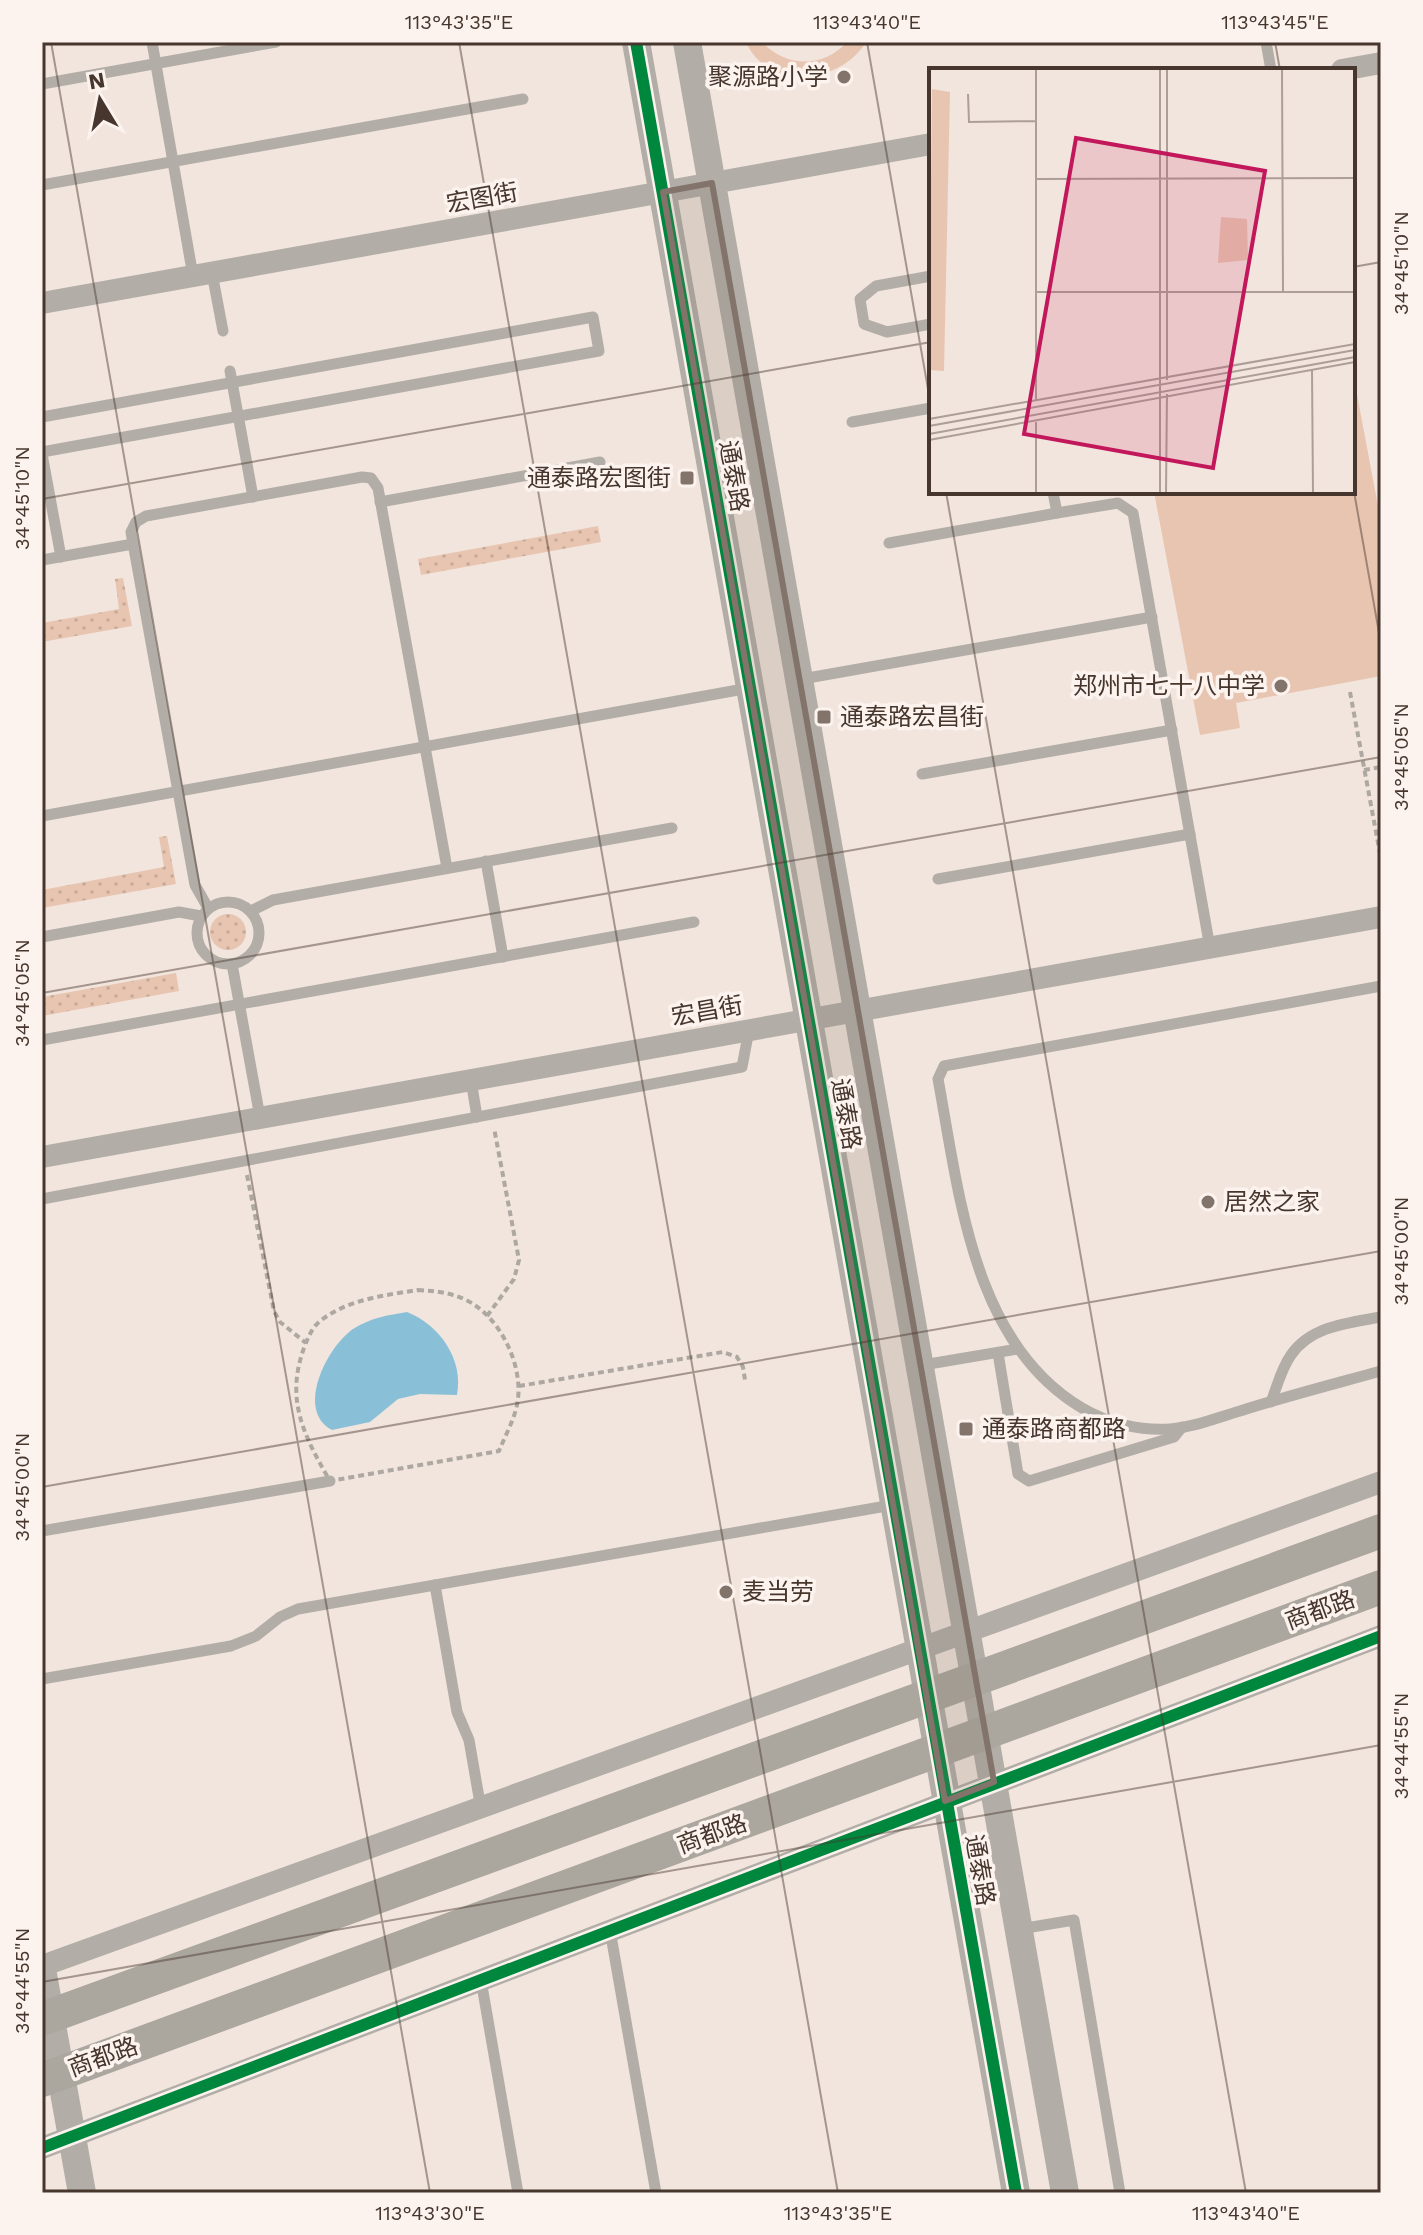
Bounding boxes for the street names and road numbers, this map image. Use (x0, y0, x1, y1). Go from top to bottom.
street label: 宏图街 (444, 178, 520, 218)
street label: 通泰路 (714, 438, 754, 514)
street label: 宏昌街 (669, 991, 745, 1031)
street label: 通泰路 (826, 1076, 866, 1152)
street label: 商都路 (1281, 1585, 1359, 1635)
street label: 商都路 (673, 1809, 751, 1859)
street label: 通泰路 (960, 1832, 1000, 1908)
street label: 商都路 (64, 2032, 142, 2082)

